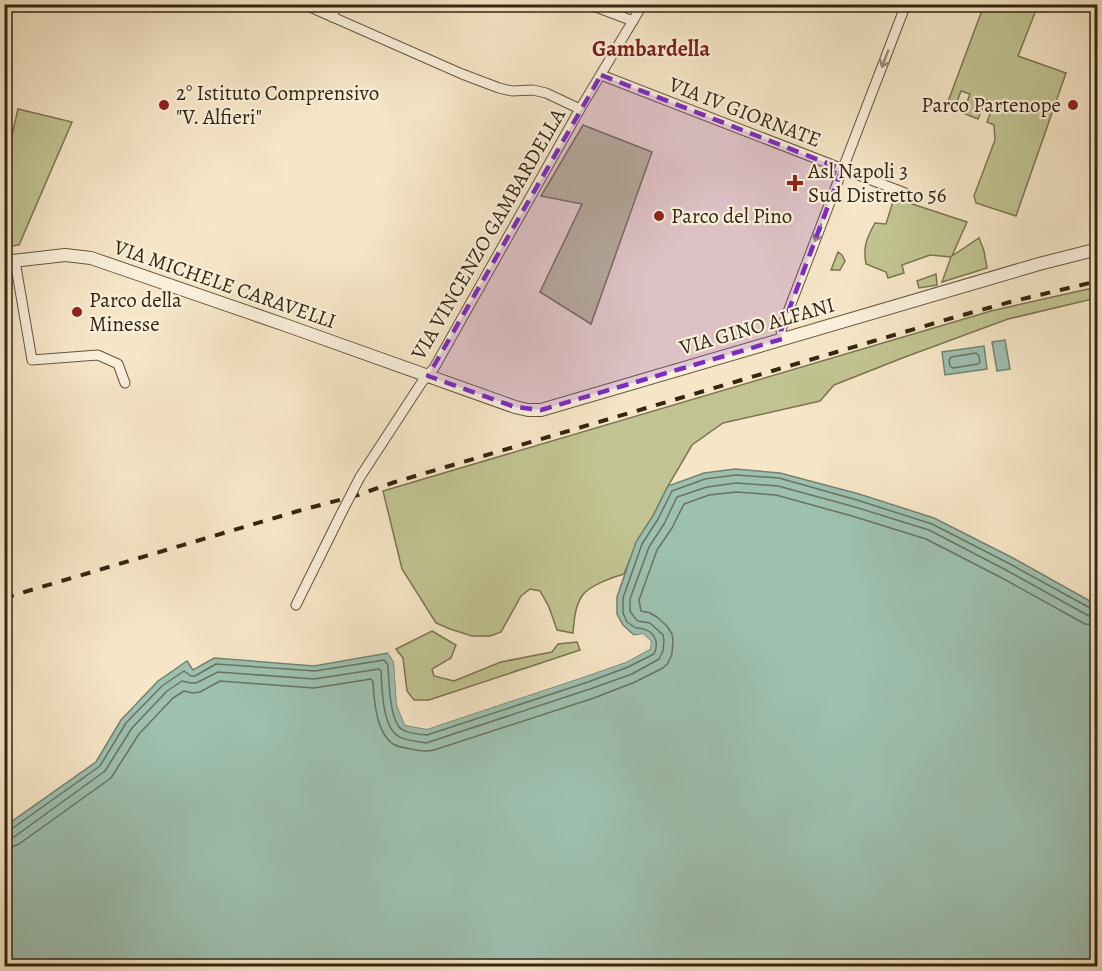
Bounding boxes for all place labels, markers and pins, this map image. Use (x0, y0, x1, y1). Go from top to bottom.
place label: 2° Istituto Comprensivo "V. Alfieri" (176, 79, 379, 131)
place label: Parco Partenope (921, 91, 1061, 119)
marker: 2° Istituto Comprensivo "V. Alfieri" (157, 98, 171, 112)
marker: Parco Partenope (1066, 98, 1080, 112)
place label: Asl Napoli 3 Sud Distretto 56 (807, 157, 947, 209)
marker: Asl Napoli 3 Sud Distretto 56 (786, 174, 804, 192)
place label: Parco del Pino (671, 202, 792, 230)
marker: Parco del Pino (652, 209, 666, 223)
place label: Parco della Minesse (89, 286, 182, 338)
marker: Parco della Minesse (70, 305, 84, 319)

